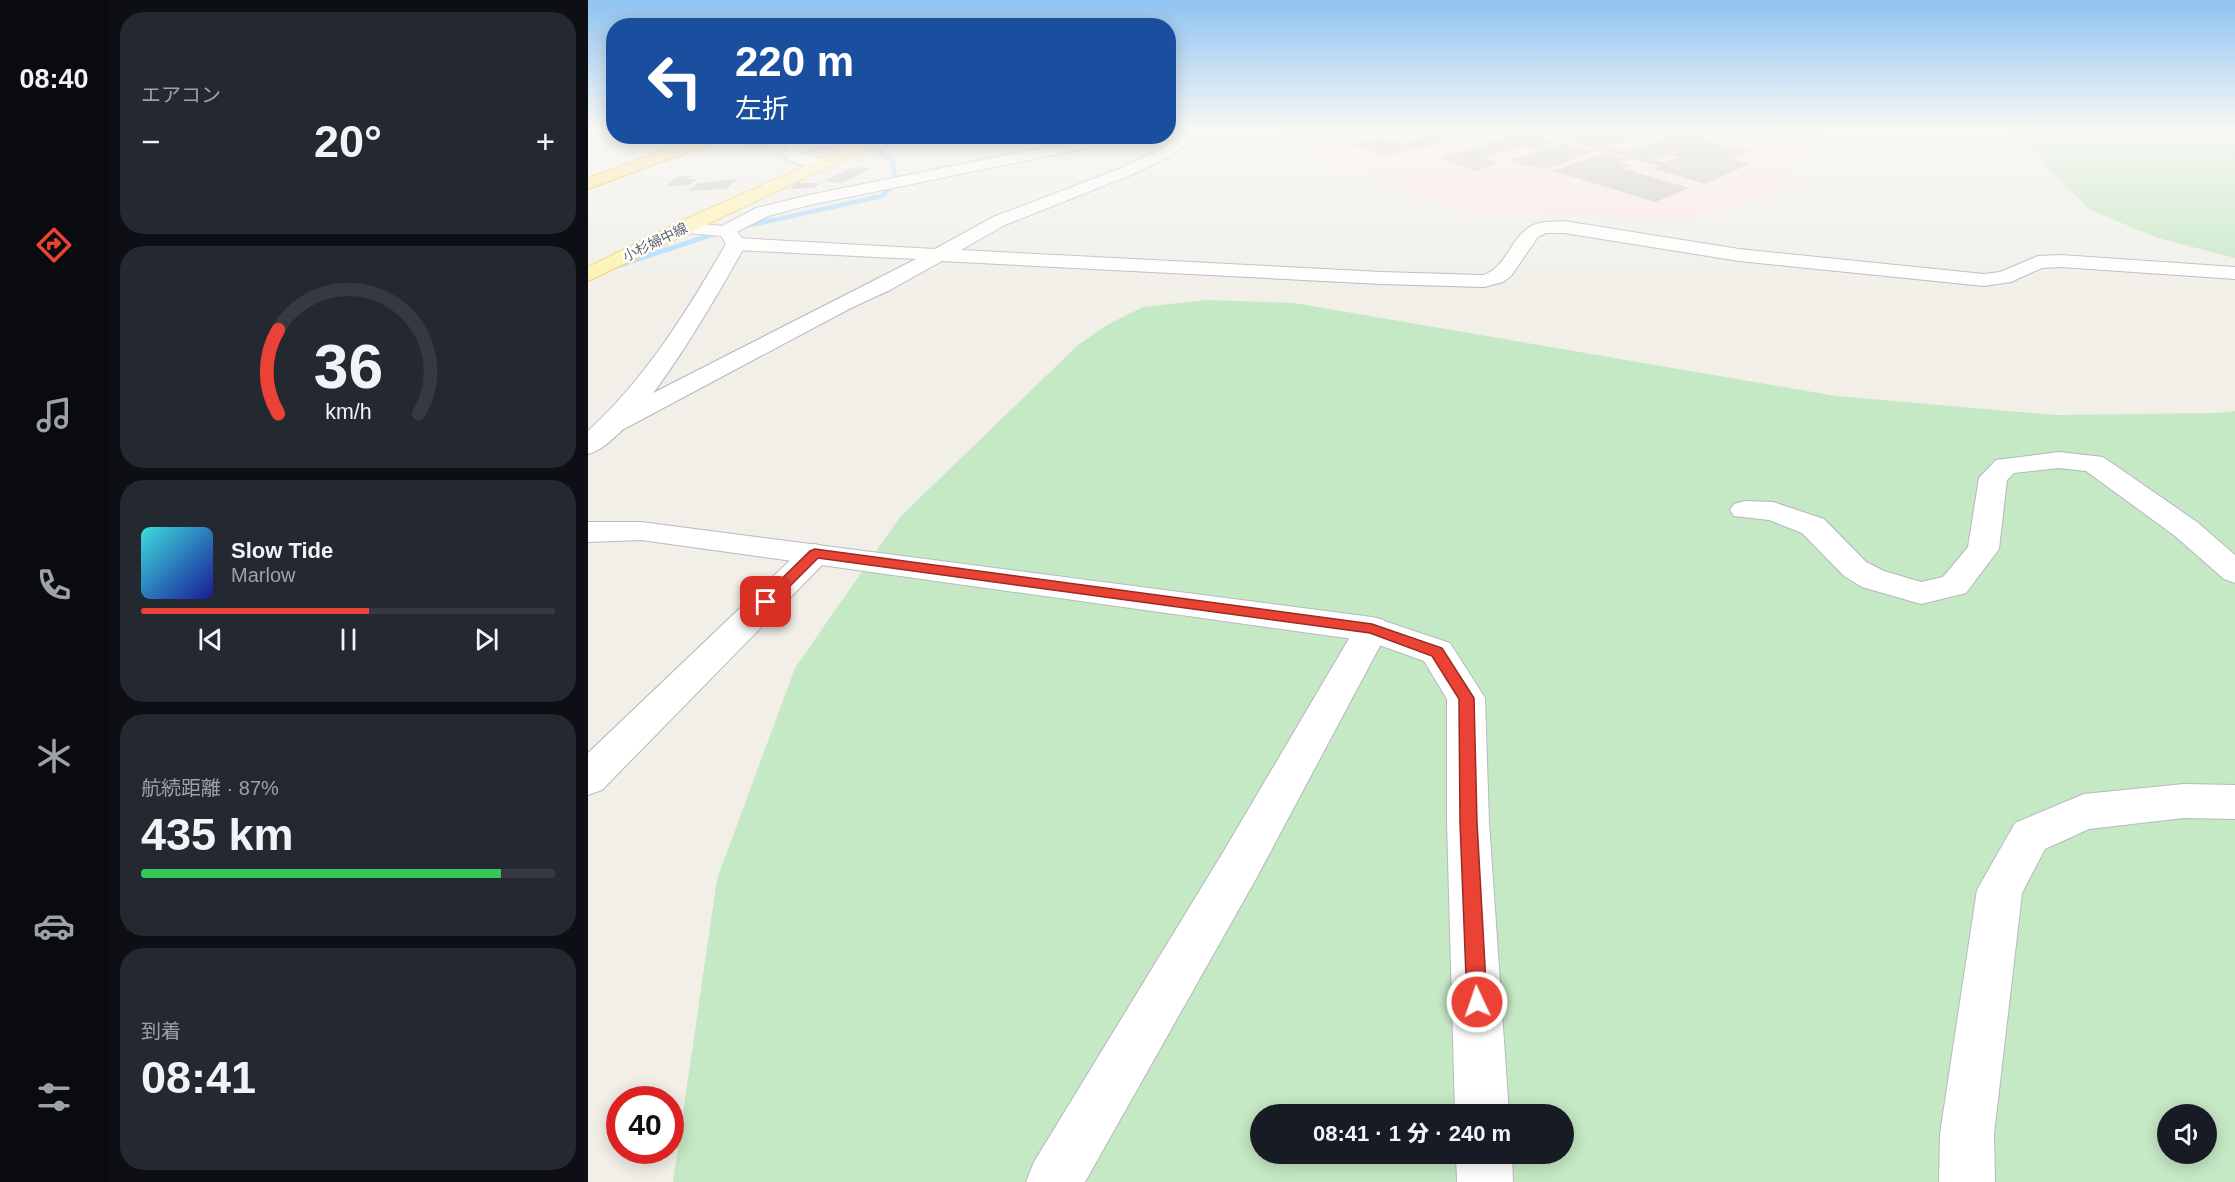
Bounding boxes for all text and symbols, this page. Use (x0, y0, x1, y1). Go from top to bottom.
text: 220 m (735, 38, 854, 85)
icon: left (636, 42, 714, 120)
text: 08:40 (19, 64, 89, 94)
text: エアコン (141, 84, 221, 106)
text: 左折 (735, 94, 789, 124)
text: 20° (314, 116, 382, 167)
text: − (141, 123, 160, 160)
text: + (536, 123, 555, 160)
street label: 小杉婦中線 (620, 219, 690, 265)
icon: directions (33, 224, 75, 266)
text: 36 (313, 332, 383, 401)
icon: music (33, 394, 75, 436)
text: km/h (325, 400, 371, 424)
text: Slow Tide (231, 538, 333, 563)
icon: phone (33, 564, 75, 606)
text: Marlow (231, 564, 295, 586)
pin (740, 576, 791, 627)
icon: arrive (749, 585, 782, 618)
icon: previous (194, 623, 227, 656)
icon: pause (332, 623, 365, 656)
icon: next (470, 623, 503, 656)
icon: climate (33, 735, 75, 777)
text: 航続距離 · 87% (141, 777, 279, 799)
text: 435 km (141, 809, 294, 860)
icon: car (33, 905, 75, 947)
position arrow (1445, 970, 1509, 1034)
text: 到着 (141, 1020, 181, 1042)
text: 08:41 (141, 1052, 256, 1103)
icon: filters (33, 1076, 75, 1118)
speed limit sign: 40 (606, 1086, 684, 1164)
map controls (2157, 1104, 2217, 1164)
button: sound (2157, 1104, 2217, 1164)
text: 08:41 · 1 分 · 240 m (1313, 1121, 1511, 1146)

